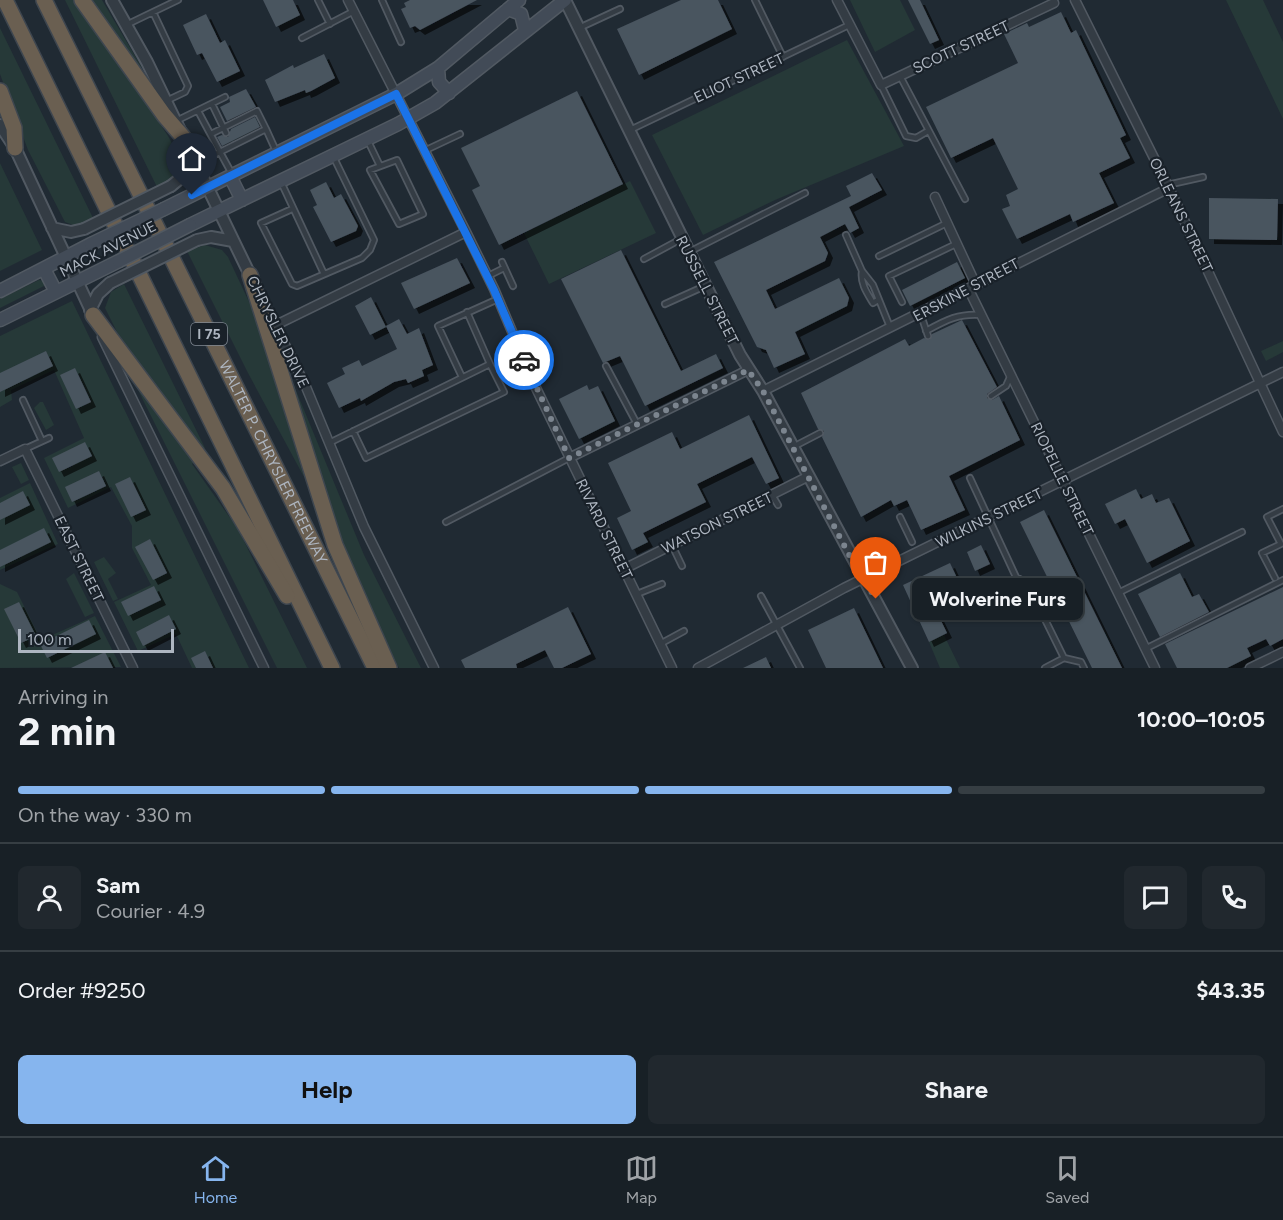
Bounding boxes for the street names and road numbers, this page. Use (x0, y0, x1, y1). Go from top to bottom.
street label: SCOTT STREET (910, 16, 1013, 77)
street label: ELIOT STREET (691, 49, 787, 107)
street label: ORLEANS STREET (1145, 155, 1217, 276)
street label: MACK AVENUE (57, 217, 159, 281)
street label: RUSSELL STREET (672, 233, 742, 348)
street label: ERSKINE STREET (910, 254, 1023, 326)
street label: CHRYSLER DRIVE (243, 273, 313, 391)
road number: I 75 (191, 323, 227, 345)
street label: WALTER P. CHRYSLER FREEWAY (215, 358, 331, 567)
street label: RIOPELLE STREET (1027, 419, 1098, 539)
street label: RIVARD STREET (572, 476, 636, 583)
street label: WILKINS STREET (933, 484, 1046, 552)
street label: WATSON STREET (659, 488, 776, 558)
street label: EAST STREET (50, 513, 108, 605)

